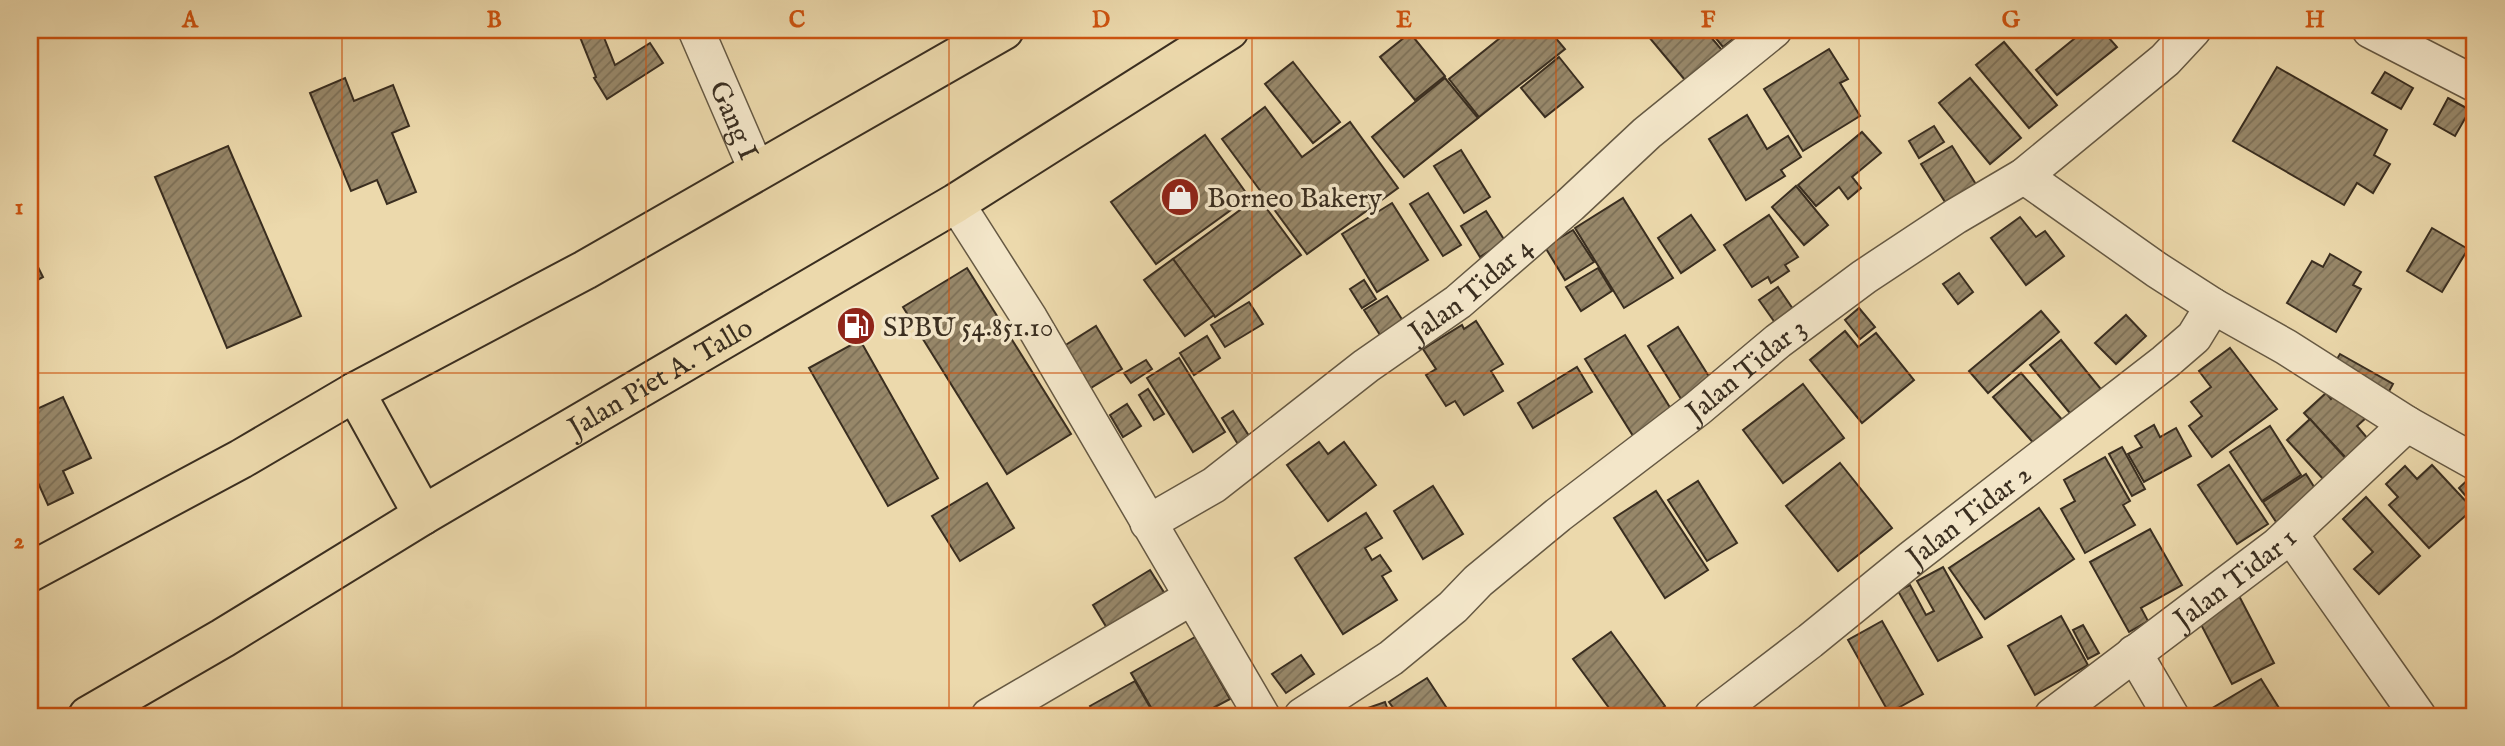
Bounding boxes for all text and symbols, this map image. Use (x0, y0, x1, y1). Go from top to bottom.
text: A (181, 6, 199, 35)
text: B (486, 6, 502, 35)
text: C (789, 6, 806, 35)
text: D (1092, 6, 1110, 35)
text: E (1396, 6, 1412, 35)
text: F (1701, 6, 1716, 35)
text: G (2002, 6, 2021, 35)
text: H (2305, 6, 2325, 35)
street label: Gang I (700, 76, 765, 166)
shop icon: Borneo Bakery (1159, 176, 1201, 218)
place label: Borneo Bakery (1207, 182, 1382, 217)
text: 1 (15, 193, 23, 222)
street label: Jalan Tidar 4 (1401, 230, 1541, 352)
fuel station icon: SPBU 54.851.10 (835, 305, 877, 347)
street label: Jalan Piet A. Tallo (560, 311, 760, 448)
place label: SPBU 54.851.10 (883, 311, 1053, 346)
street label: Jalan Tidar 3 (1678, 311, 1814, 433)
street label: Jalan Tidar 2 (1898, 457, 2039, 577)
street label: Jalan Tidar 1 (2165, 522, 2305, 640)
text: 2 (14, 527, 25, 556)

